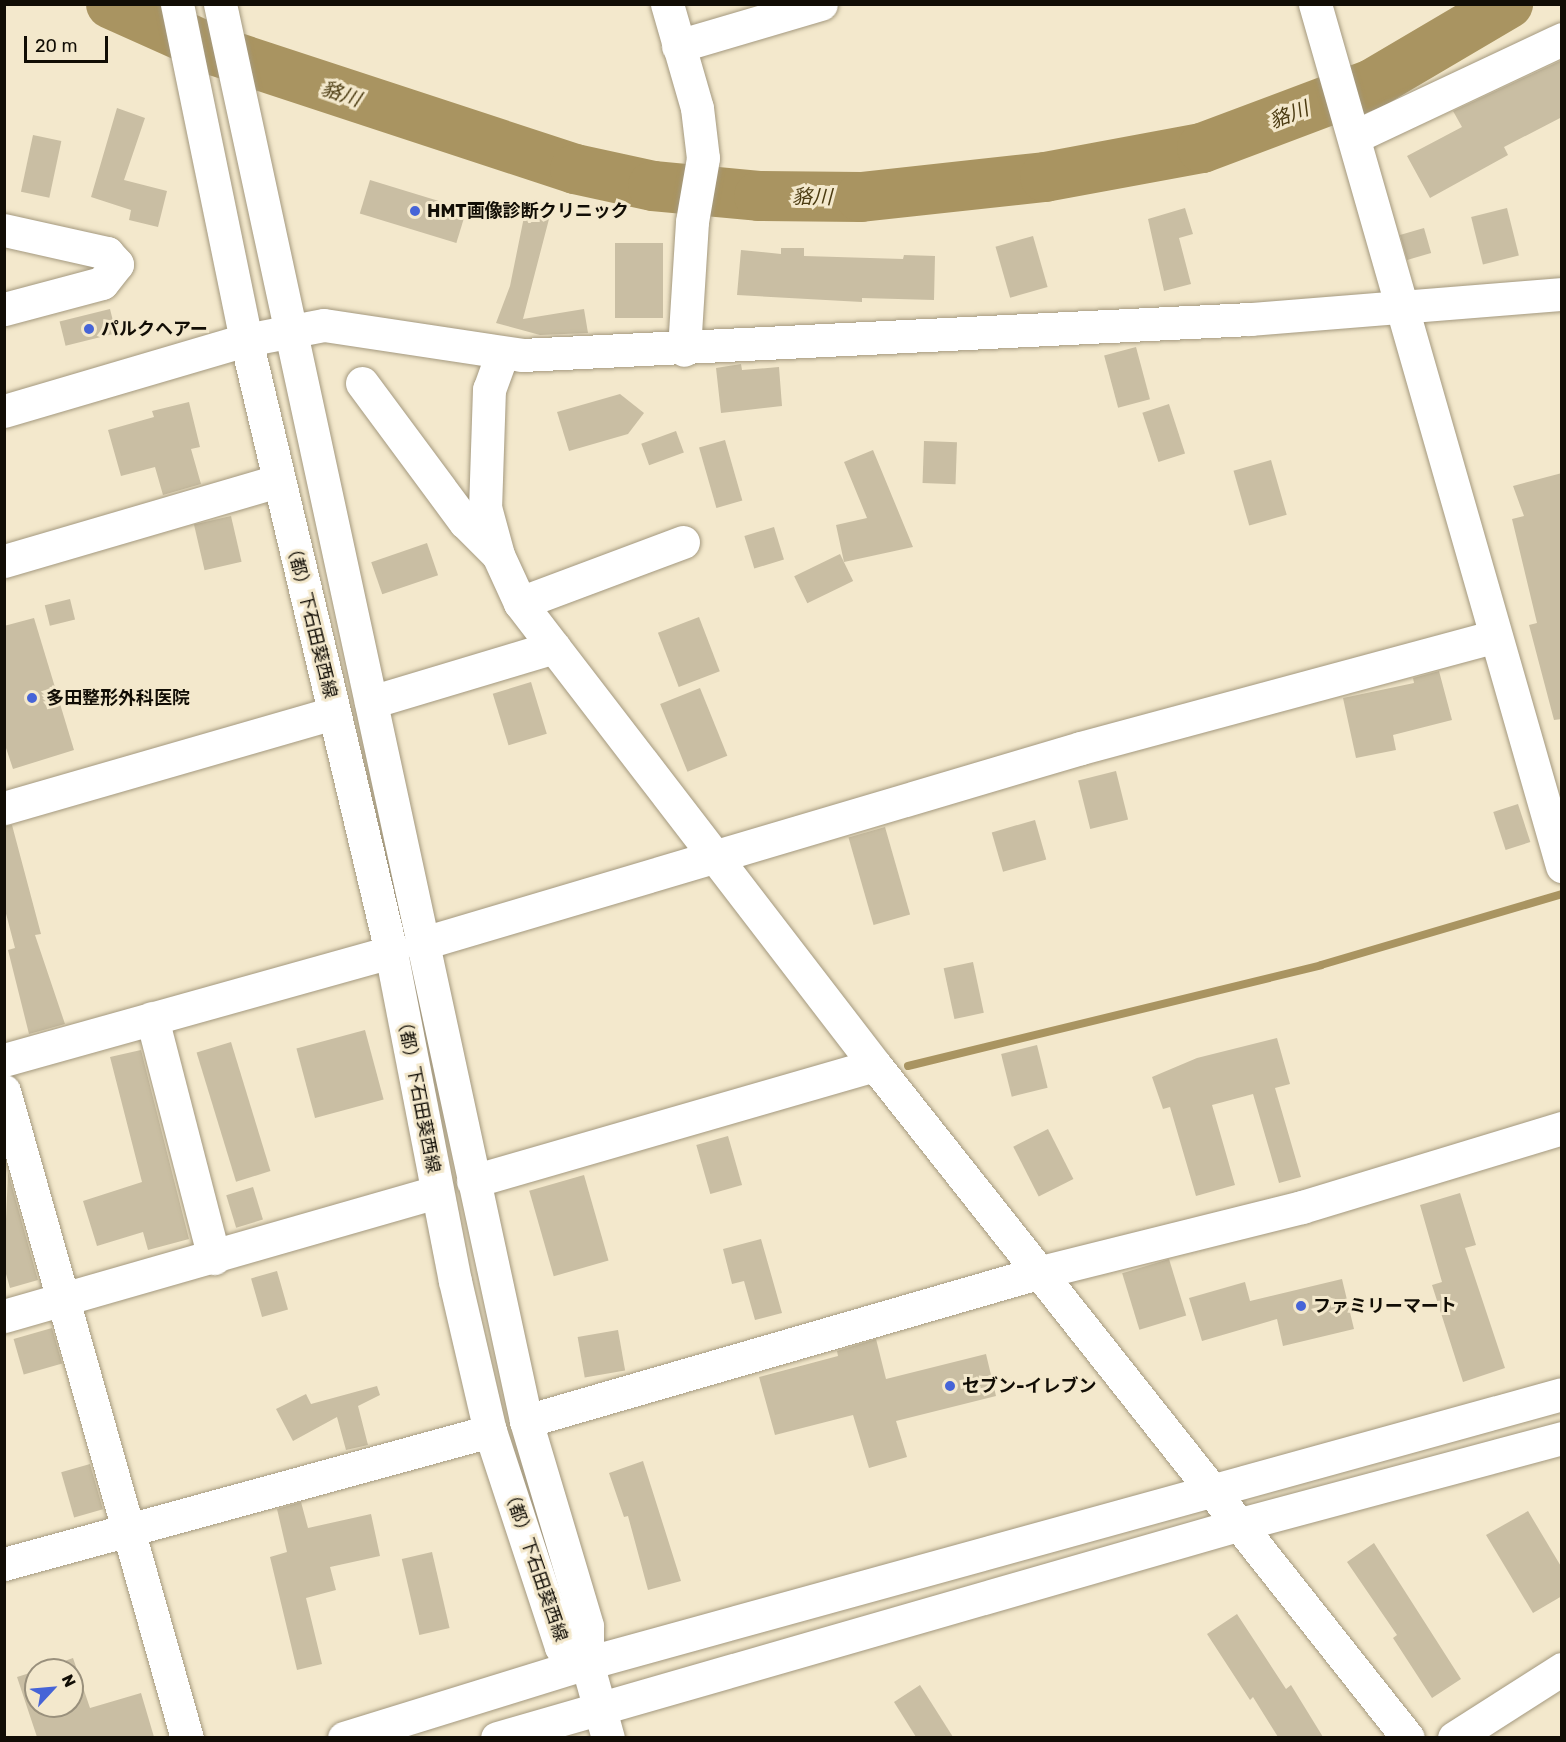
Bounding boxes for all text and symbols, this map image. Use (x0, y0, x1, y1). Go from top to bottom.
scale bar (27, 24, 111, 62)
text: 20 m (35, 35, 77, 57)
water label: 貉川 (318, 76, 364, 112)
water label: 貉川 (1266, 97, 1312, 133)
water label: 貉川 (792, 185, 832, 209)
place label: HMT画像診断クリニック (427, 200, 629, 222)
marker: HMT画像診断クリニック (408, 204, 422, 218)
place label: パルクヘアー (101, 318, 208, 340)
marker: パルクヘアー (82, 322, 96, 336)
street label: （都）下石田葵西線 (281, 538, 341, 700)
place label: 多田整形外科医院 (46, 687, 190, 709)
marker: 多田整形外科医院 (23, 689, 41, 707)
street label: （都）下石田葵西線 (392, 1011, 444, 1175)
place label: ファミリーマート (1313, 1295, 1457, 1317)
marker: ファミリーマート (1294, 1299, 1308, 1313)
place label: セブン-イレブン (962, 1375, 1097, 1397)
marker: セブン-イレブン (943, 1379, 957, 1393)
street label: （都）下石田葵西線 (498, 1484, 572, 1644)
north arrow (24, 1658, 84, 1718)
text: N (58, 1671, 80, 1690)

